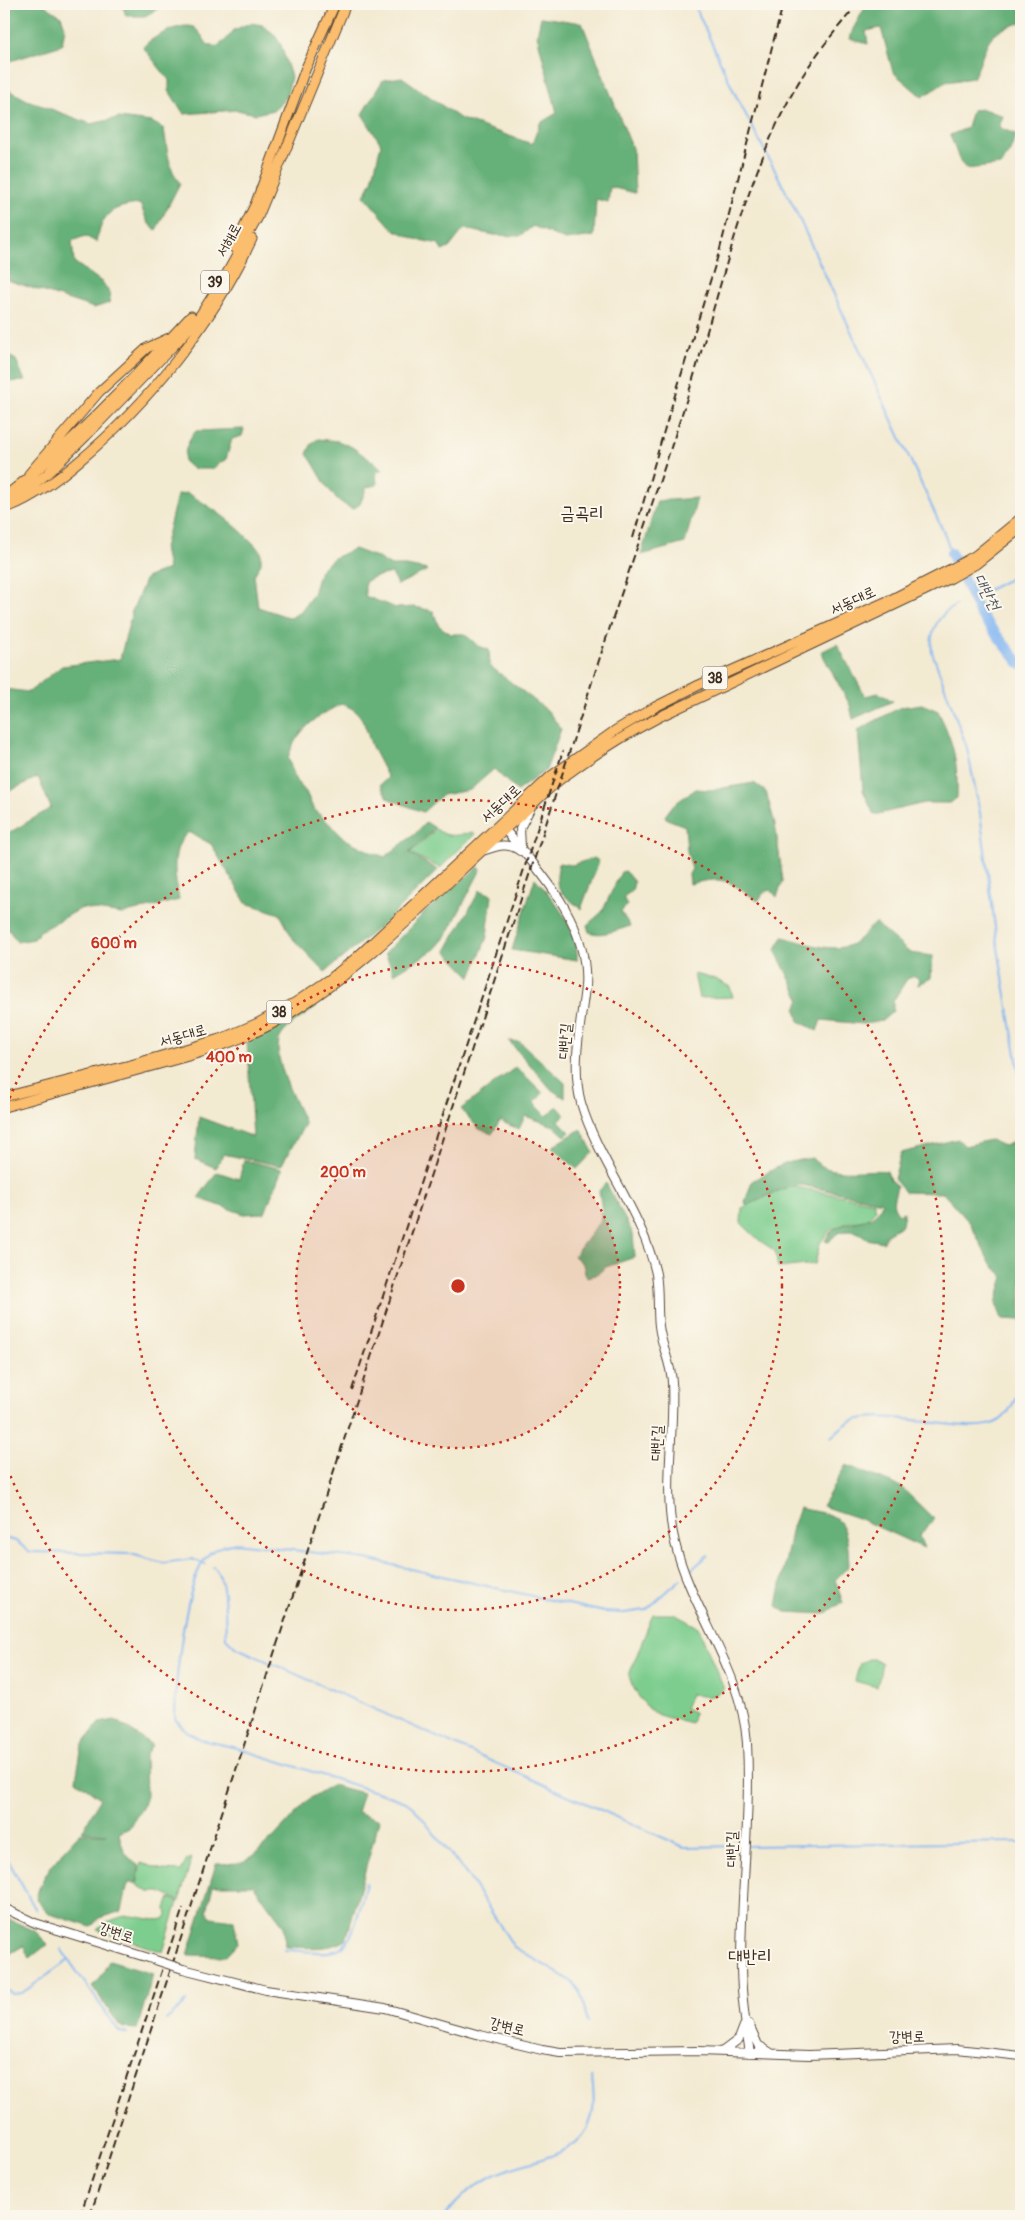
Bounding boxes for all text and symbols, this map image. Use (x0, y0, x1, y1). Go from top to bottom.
street label: 서해로 (212, 220, 246, 260)
road number: 39 (201, 270, 229, 294)
district label: 금곡리 (560, 502, 604, 525)
water label: 대반천 (969, 570, 1006, 616)
street label: 서동대로 (827, 582, 879, 620)
road number: 38 (702, 666, 728, 690)
street label: 서동대로 (477, 781, 525, 827)
text: 600 m (91, 934, 137, 953)
road number: 38 (266, 1000, 292, 1024)
street label: 서동대로 (157, 1020, 209, 1052)
street label: 대반길 (554, 1022, 576, 1060)
text: 400 m (206, 1048, 252, 1067)
text: 200 m (320, 1163, 366, 1182)
centre of rings (449, 1277, 467, 1295)
street label: 대반길 (647, 1424, 667, 1462)
street label: 대반길 (722, 1831, 742, 1867)
street label: 강변로 (96, 1918, 136, 1948)
district label: 대반리 (728, 1945, 772, 1968)
street label: 강변로 (487, 2013, 527, 2041)
street label: 강변로 (889, 2027, 925, 2047)

